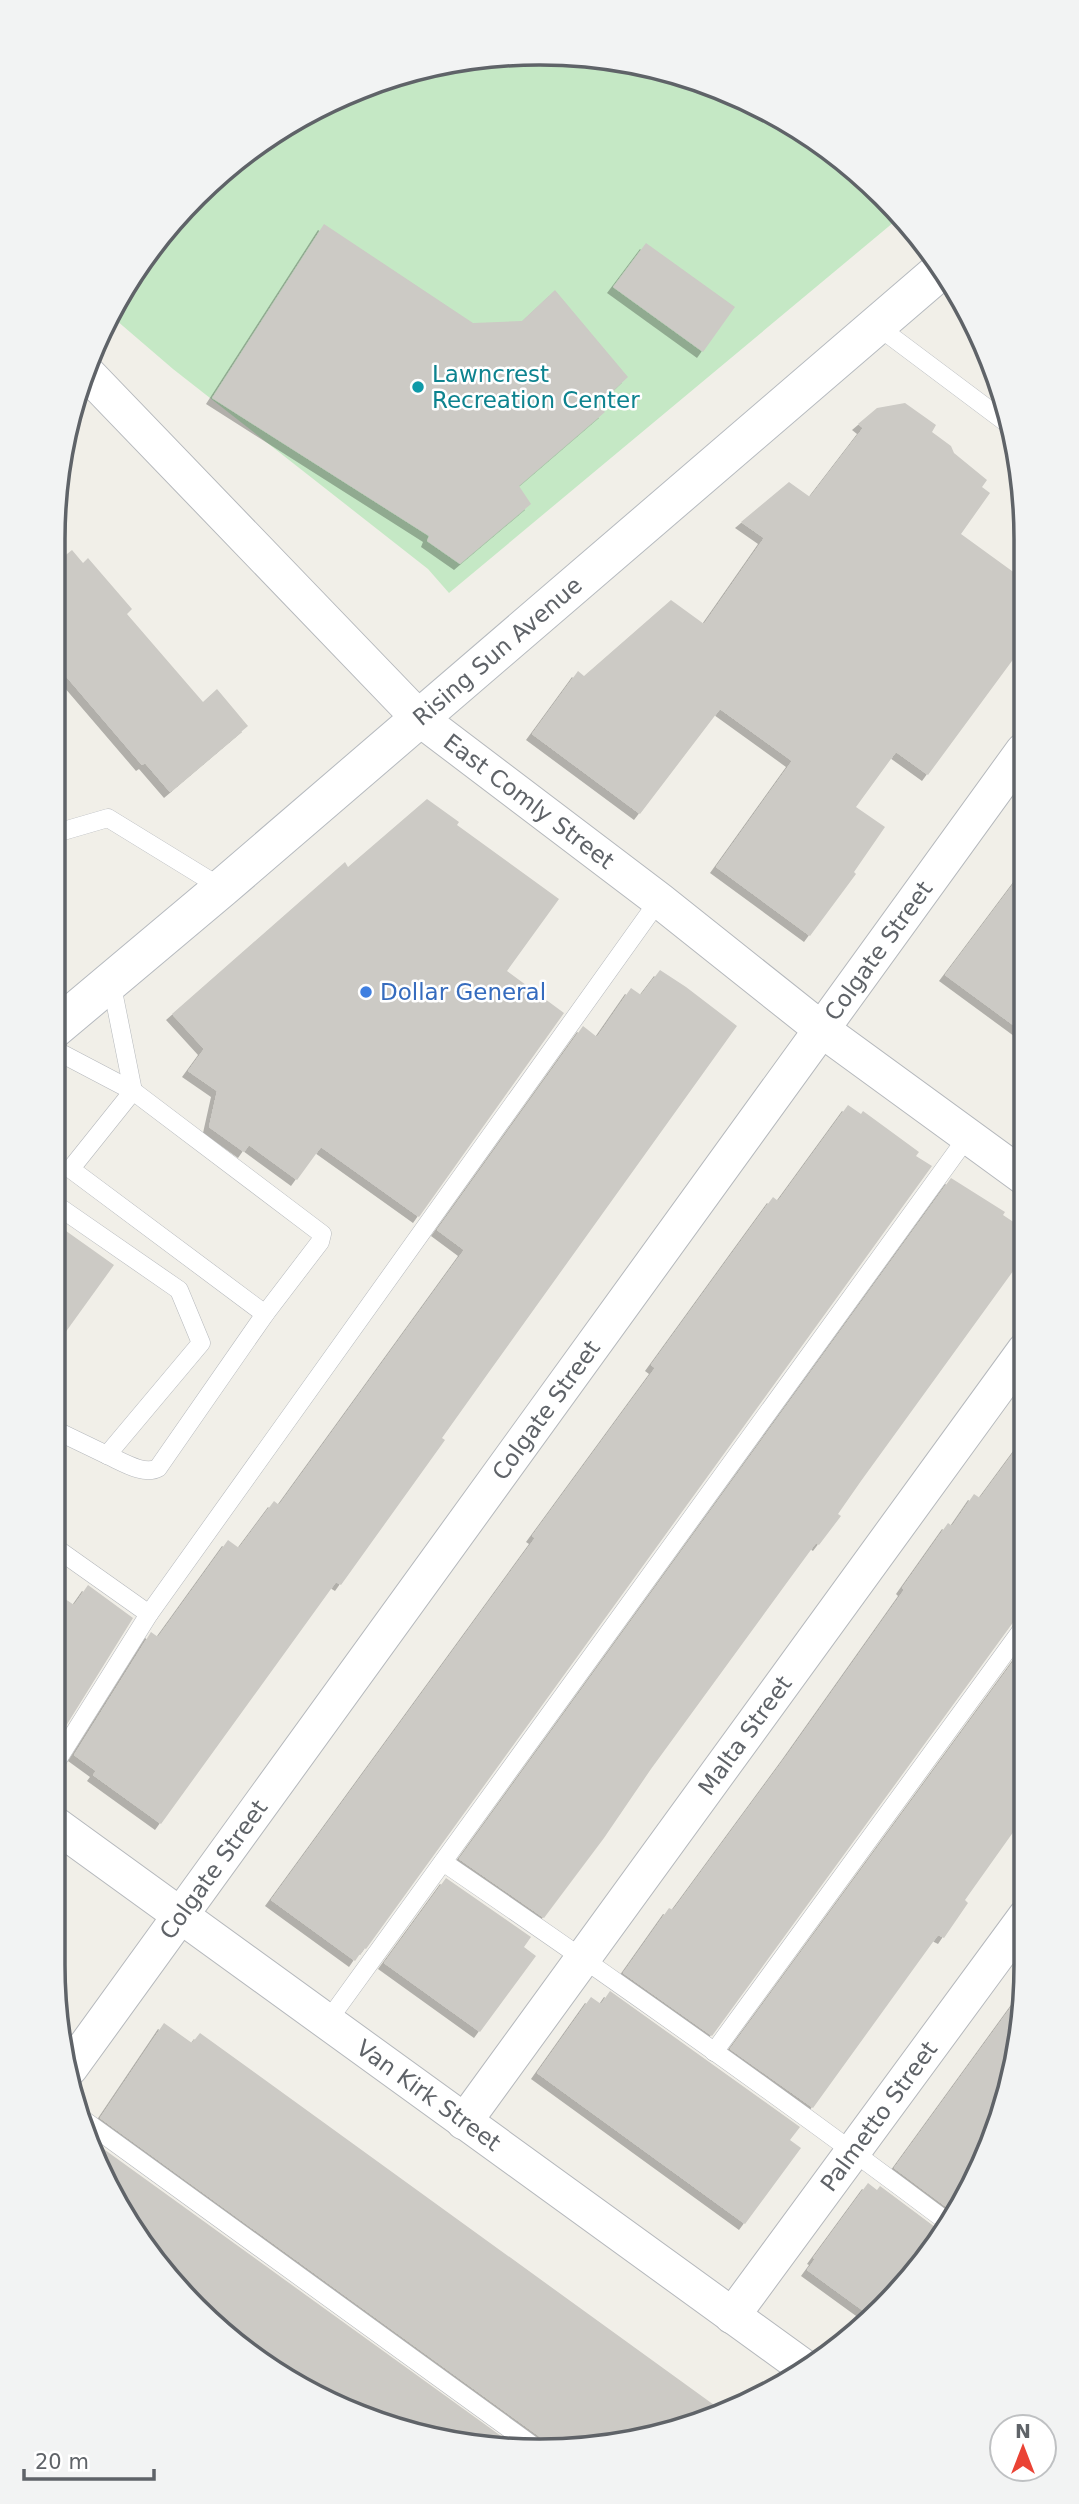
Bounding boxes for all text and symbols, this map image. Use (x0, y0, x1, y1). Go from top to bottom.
place label: Lawncrest Recreation Center (432, 361, 640, 413)
marker: Lawncrest Recreation Center (410, 379, 426, 395)
street label: Rising Sun Avenue (408, 572, 587, 731)
street label: East Comly Street (439, 729, 619, 874)
street label: Colgate Street (819, 876, 938, 1026)
place label: Dollar General (380, 979, 546, 1005)
marker: Dollar General (358, 984, 374, 1000)
street label: Colgate Street (487, 1335, 605, 1485)
street label: Malta Street (693, 1671, 797, 1800)
street label: Colgate Street (155, 1795, 273, 1944)
street label: Van Kirk Street (352, 2034, 506, 2156)
street label: Palmetto Street (815, 2036, 942, 2196)
north arrow (988, 2413, 1058, 2483)
text: N (1015, 2420, 1031, 2442)
scale bar (24, 2438, 154, 2482)
text: 20 m (35, 2450, 89, 2474)

